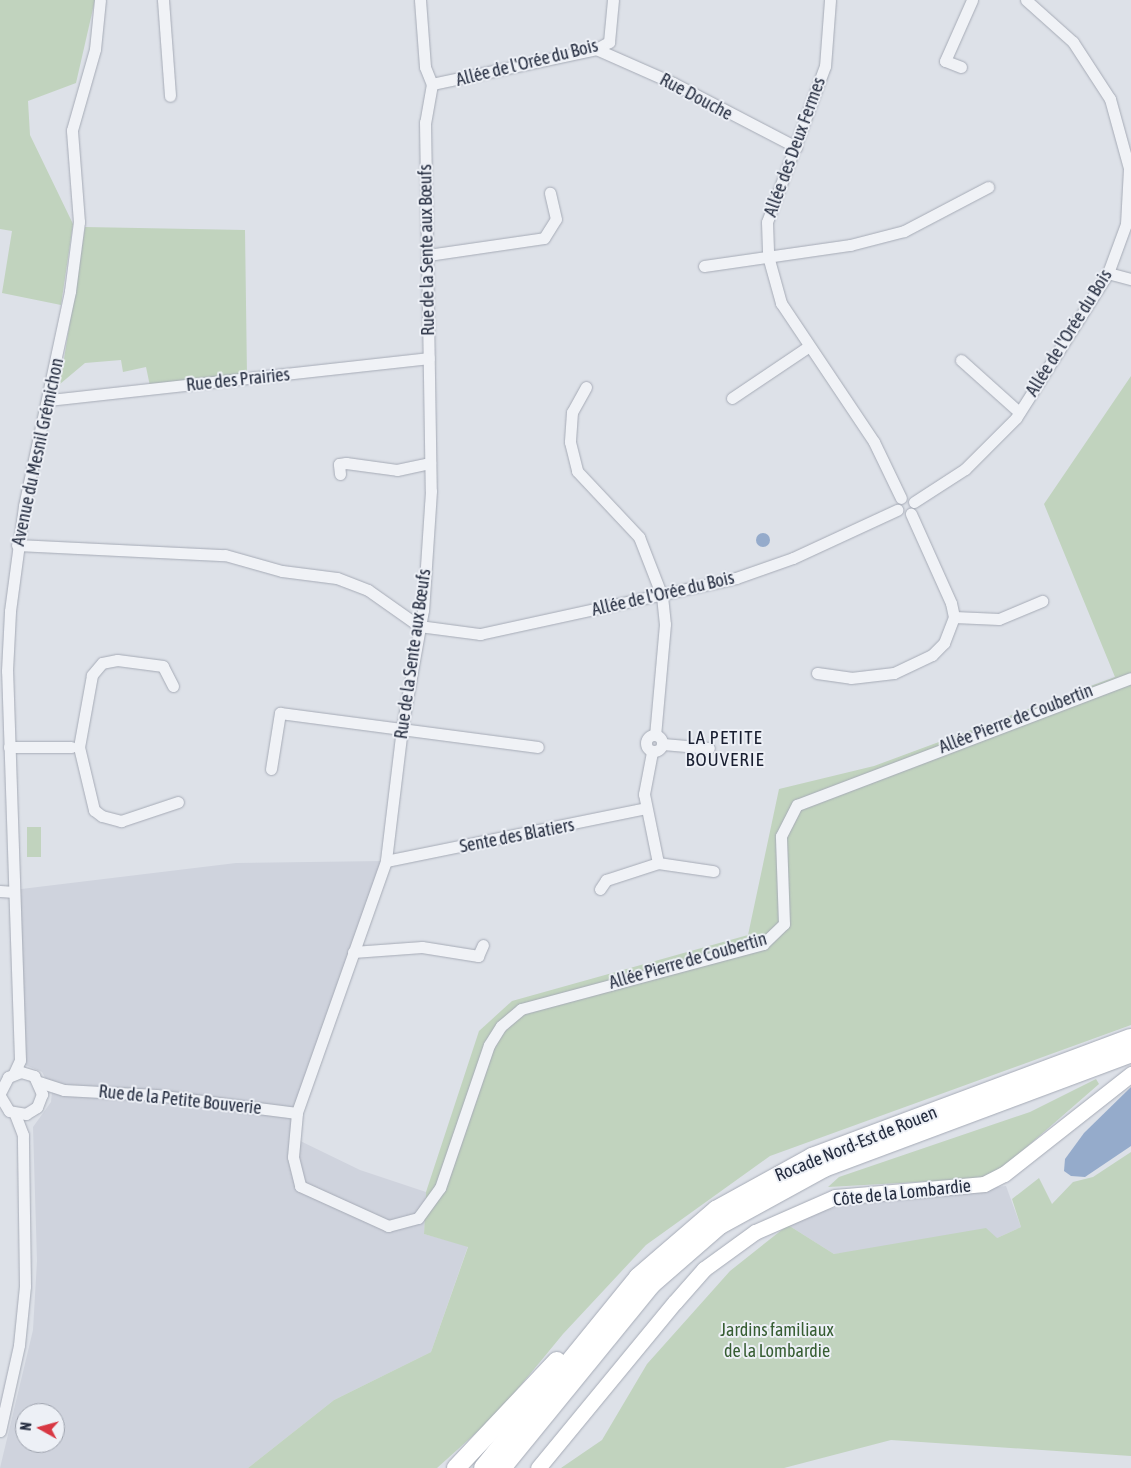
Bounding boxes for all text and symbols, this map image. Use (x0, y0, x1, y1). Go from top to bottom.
street label: Allée de l'Orée du Bois (454, 35, 600, 91)
street label: Rue Douche (656, 69, 736, 125)
street label: Allée des Deux Fermes (760, 74, 830, 220)
street label: Rue de la Sente aux Bœufs (415, 164, 439, 336)
street label: Allée de l'Orée du Bois (1021, 266, 1117, 400)
street label: Avenue du Mesnil Grémichon (8, 356, 68, 548)
street label: Rue des Prairies (185, 364, 291, 396)
street label: Allée de l'Orée du Bois (590, 567, 736, 621)
street label: Rue de la Sente aux Bœufs (390, 568, 436, 740)
street label: Allée Pierre de Coubertin (936, 680, 1096, 758)
district label: LA PETITE BOUVERIE (684, 727, 766, 771)
street label: Sente des Blatiers (458, 814, 576, 858)
street label: Allée Pierre de Coubertin (607, 928, 769, 994)
street label: Rue de la Petite Bouverie (98, 1081, 262, 1119)
street label: Rocade Nord-Est de Rouen (772, 1102, 940, 1186)
street label: Côte de la Lombardie (832, 1175, 972, 1211)
park label: Jardins familiaux de la Lombardie (720, 1320, 834, 1362)
north arrow (15, 1403, 65, 1453)
text: N (18, 1421, 35, 1431)

